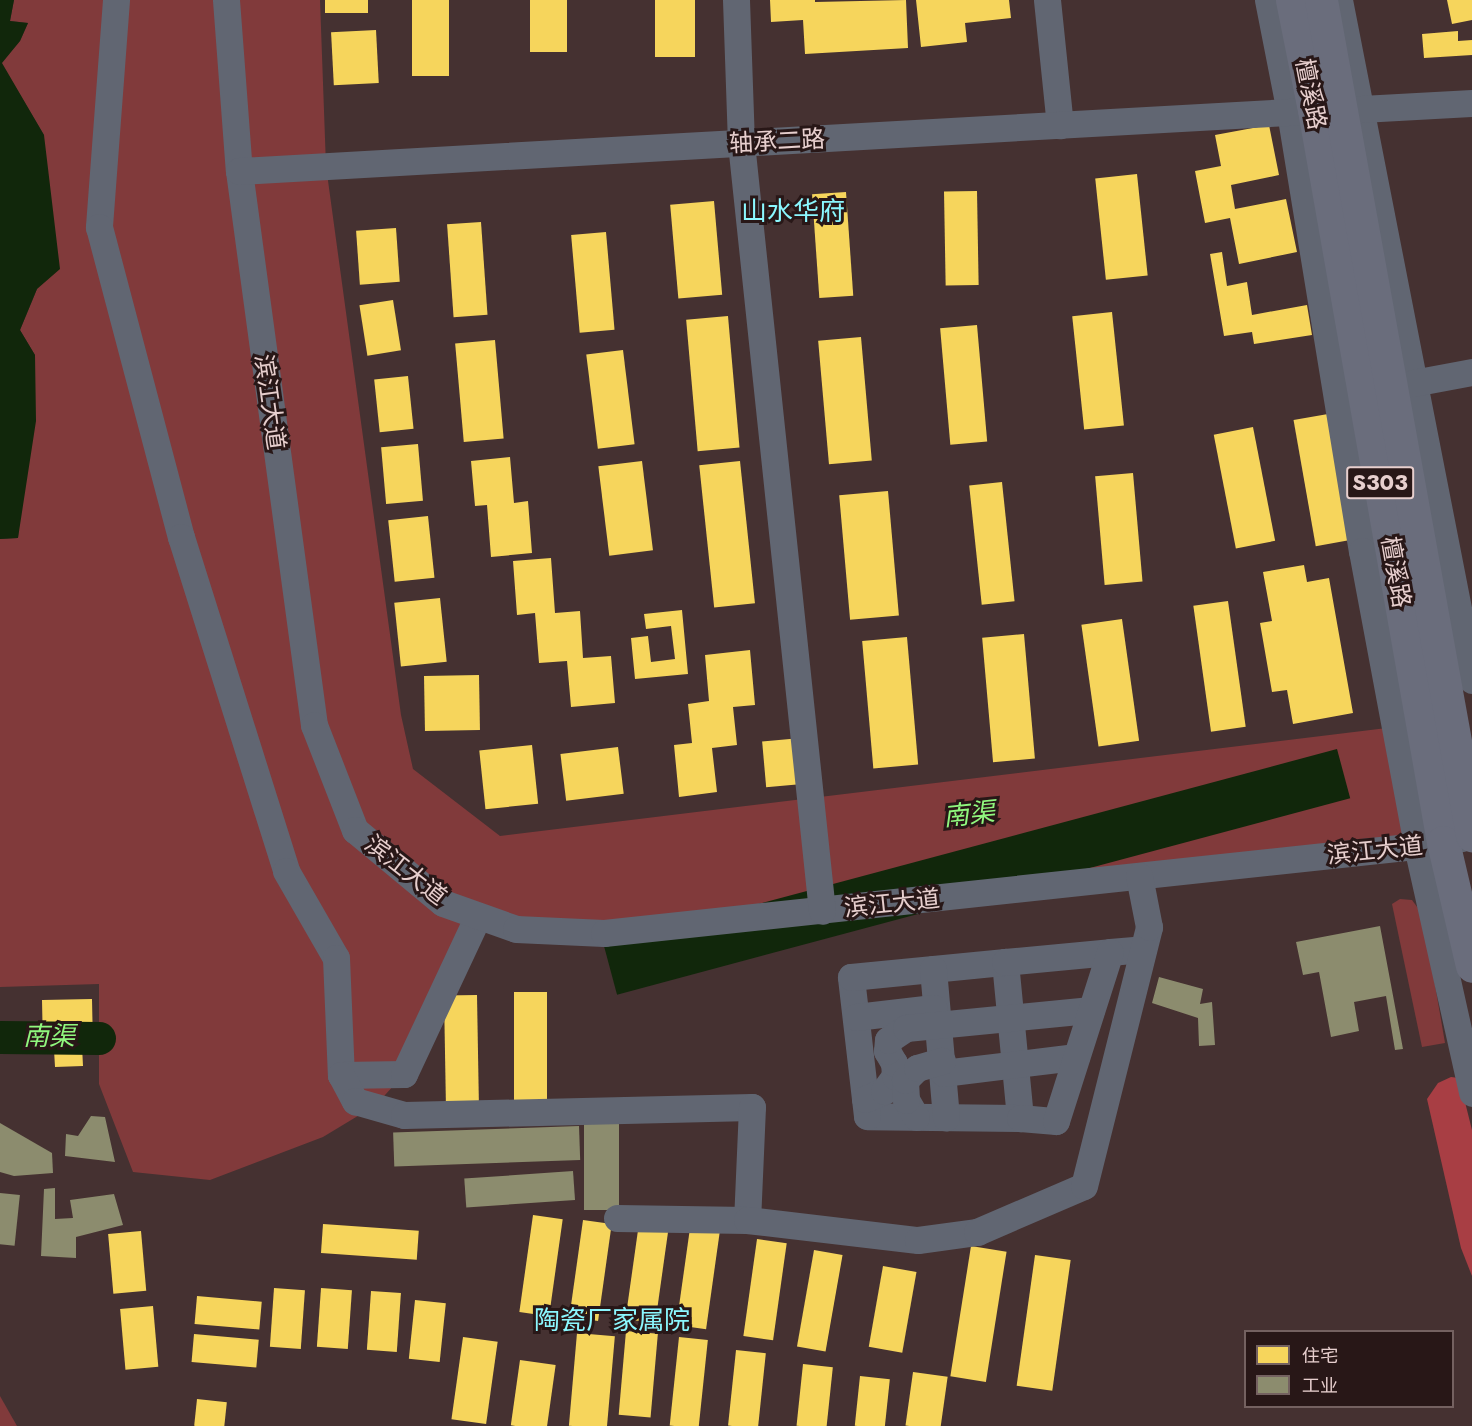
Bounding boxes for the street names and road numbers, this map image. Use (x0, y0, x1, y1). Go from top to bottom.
street label: 檀溪路 (1290, 56, 1332, 132)
street label: 轴承二路 (728, 124, 826, 158)
street label: 滨江大道 (249, 352, 291, 452)
road number: S303 (1346, 464, 1414, 502)
street label: 檀溪路 (1376, 534, 1416, 610)
street label: 滨江大道 (359, 829, 453, 911)
street label: 滨江大道 (1326, 831, 1424, 869)
street label: 滨江大道 (843, 884, 941, 922)

